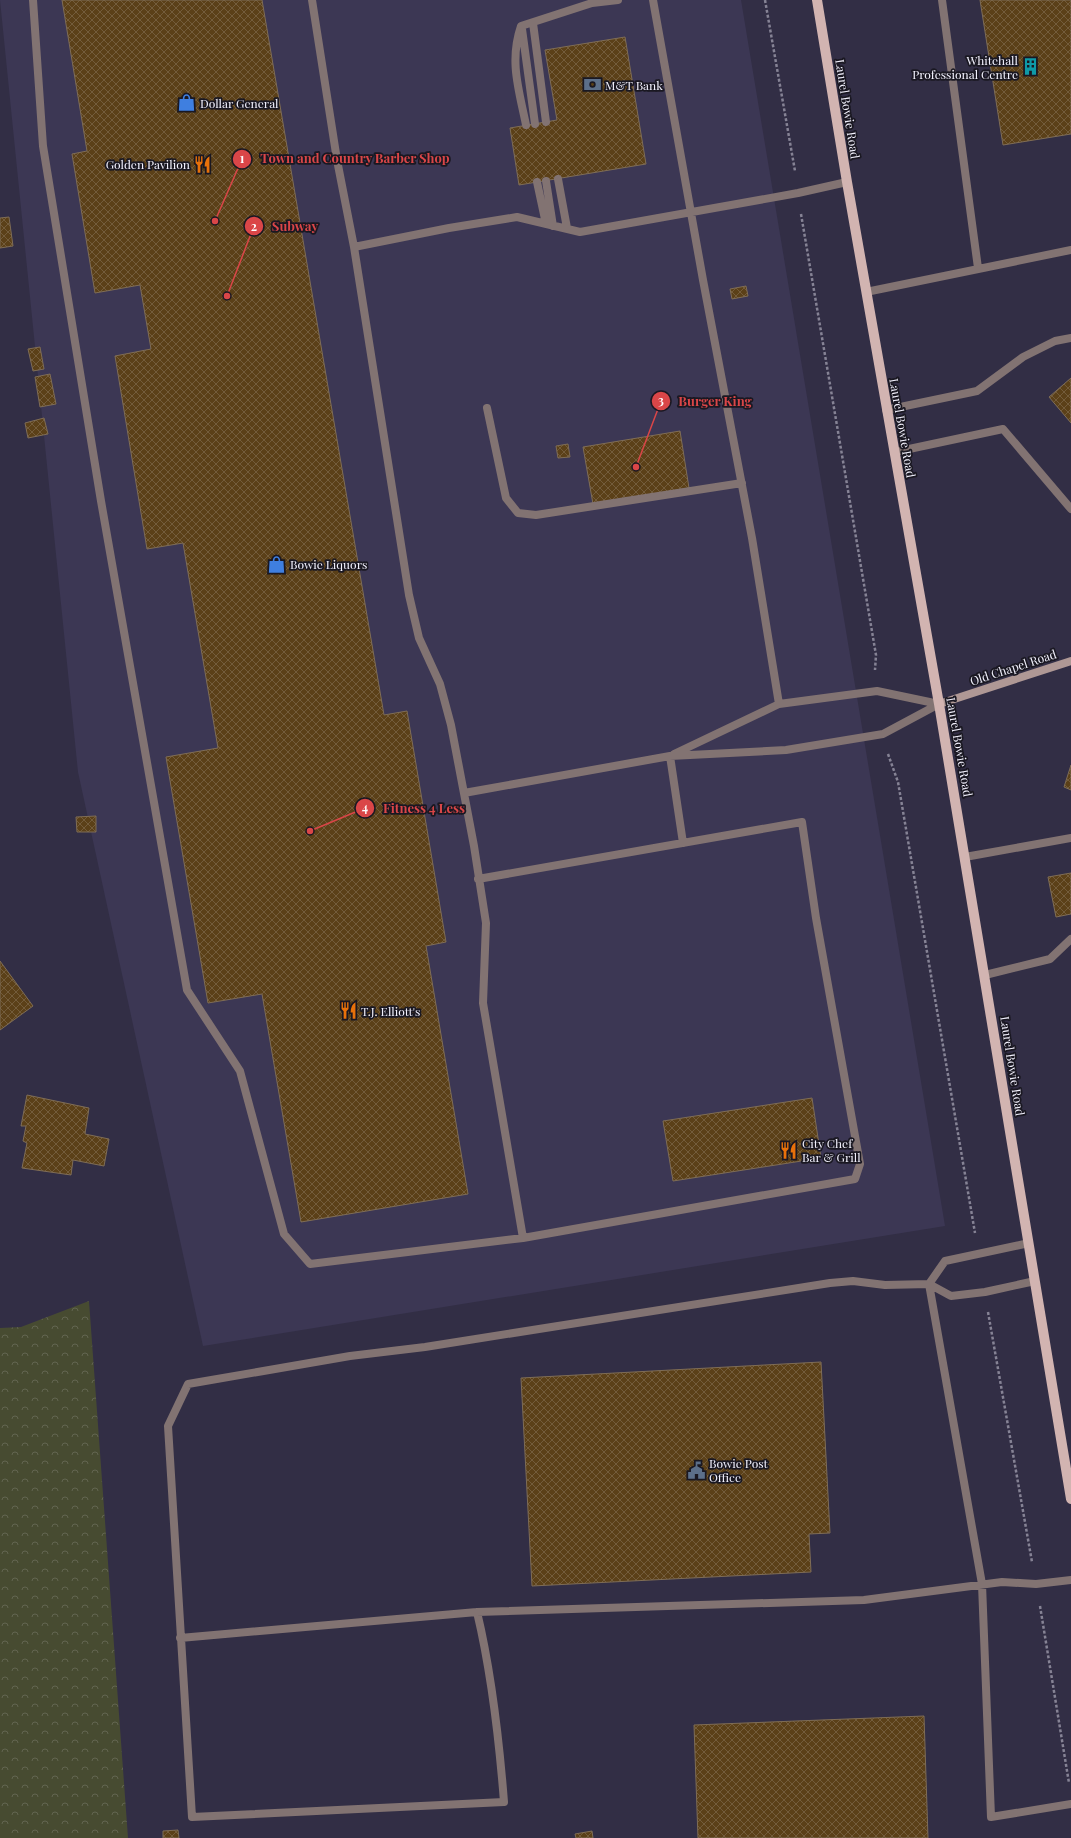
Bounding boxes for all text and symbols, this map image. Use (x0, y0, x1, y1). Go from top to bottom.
place label: Whitehall Professional Centre (912, 52, 1019, 82)
building icon: Whitehall Professional Centre (1021, 57, 1041, 77)
street label: Laurel Bowie Road (832, 58, 864, 160)
bank icon: M&T Bank (582, 75, 602, 95)
place label: M&T Bank (605, 77, 663, 93)
shop icon: Dollar General (177, 93, 197, 113)
place label: Dollar General (200, 95, 279, 111)
callout: Town and Country Barber Shop (232, 146, 458, 171)
text: Town and Country Barber Shop (260, 149, 450, 166)
text: 1 (240, 150, 245, 166)
restaurant icon: Golden Pavilion (193, 154, 213, 174)
place label: Golden Pavilion (106, 156, 190, 172)
callout: Subway (244, 214, 326, 239)
text: Subway (272, 217, 318, 234)
text: 2 (251, 218, 257, 234)
street label: Laurel Bowie Road (886, 377, 920, 479)
callout: Burger King (651, 389, 760, 414)
text: 3 (658, 392, 664, 408)
text: Burger King (678, 392, 753, 409)
shop icon: Bowie Liquors (267, 554, 287, 574)
place label: Bowie Liquors (290, 556, 367, 572)
street label: Old Chapel Road (968, 645, 1058, 689)
street label: Laurel Bowie Road (943, 696, 977, 798)
callout: Fitness 4 Less (355, 796, 473, 821)
text: 4 (362, 799, 368, 815)
text: Fitness 4 Less (383, 799, 465, 816)
restaurant icon: T.J. Elliott's (338, 1001, 358, 1021)
place label: T.J. Elliott's (361, 1003, 421, 1019)
street label: Laurel Bowie Road (997, 1015, 1029, 1117)
place label: City Chef Bar & Grill (802, 1135, 861, 1165)
restaurant icon: City Chef Bar & Grill (779, 1140, 799, 1160)
place label: Bowie Post Office (709, 1455, 769, 1485)
public building icon: Bowie Post Office (686, 1460, 706, 1480)

